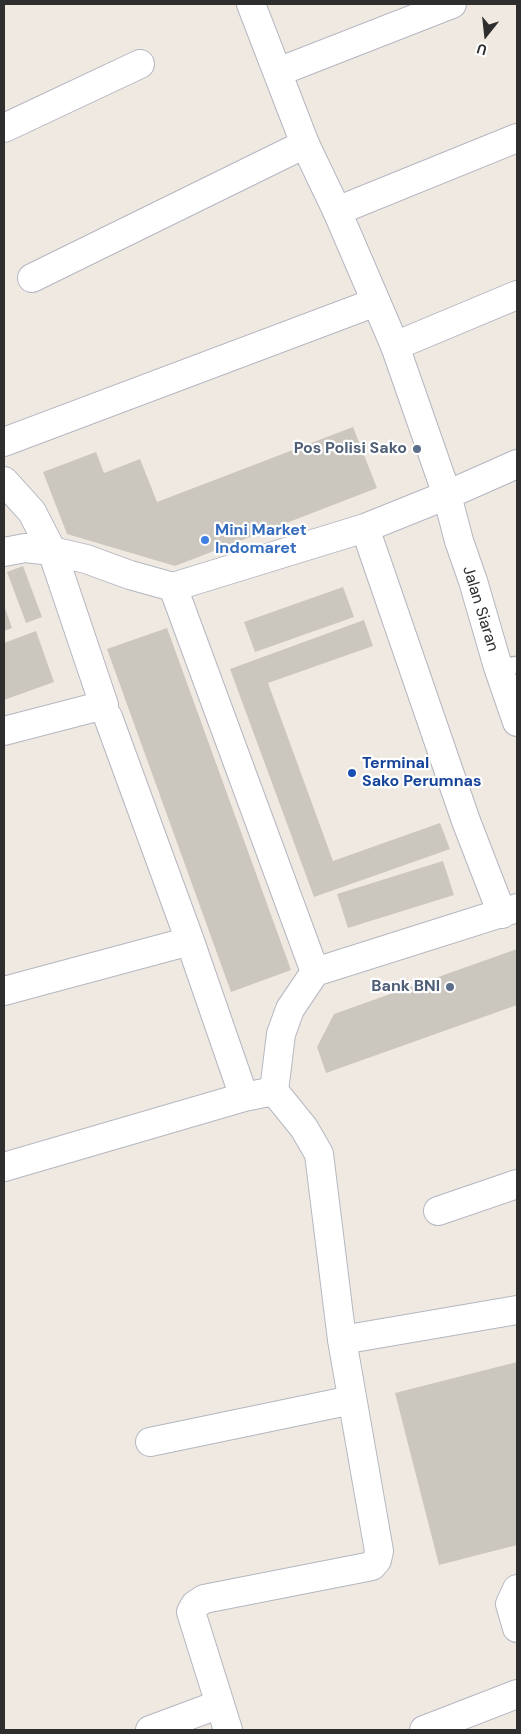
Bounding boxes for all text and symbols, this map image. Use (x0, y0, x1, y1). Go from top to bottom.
north arrow (461, 10, 511, 60)
text: U (475, 39, 489, 59)
place label: Pos Polisi Sako (294, 439, 407, 459)
marker: Pos Polisi Sako (411, 443, 423, 455)
place label: Mini Market Indomaret (215, 521, 307, 559)
marker: Mini Market Indomaret (199, 534, 211, 546)
street label: Jalan Siaran (458, 564, 502, 654)
place label: Terminal Sako Perumnas (362, 754, 481, 792)
marker: Terminal Sako Perumnas (346, 767, 358, 779)
place label: Bank BNI (371, 977, 440, 997)
marker: Bank BNI (444, 981, 456, 993)

